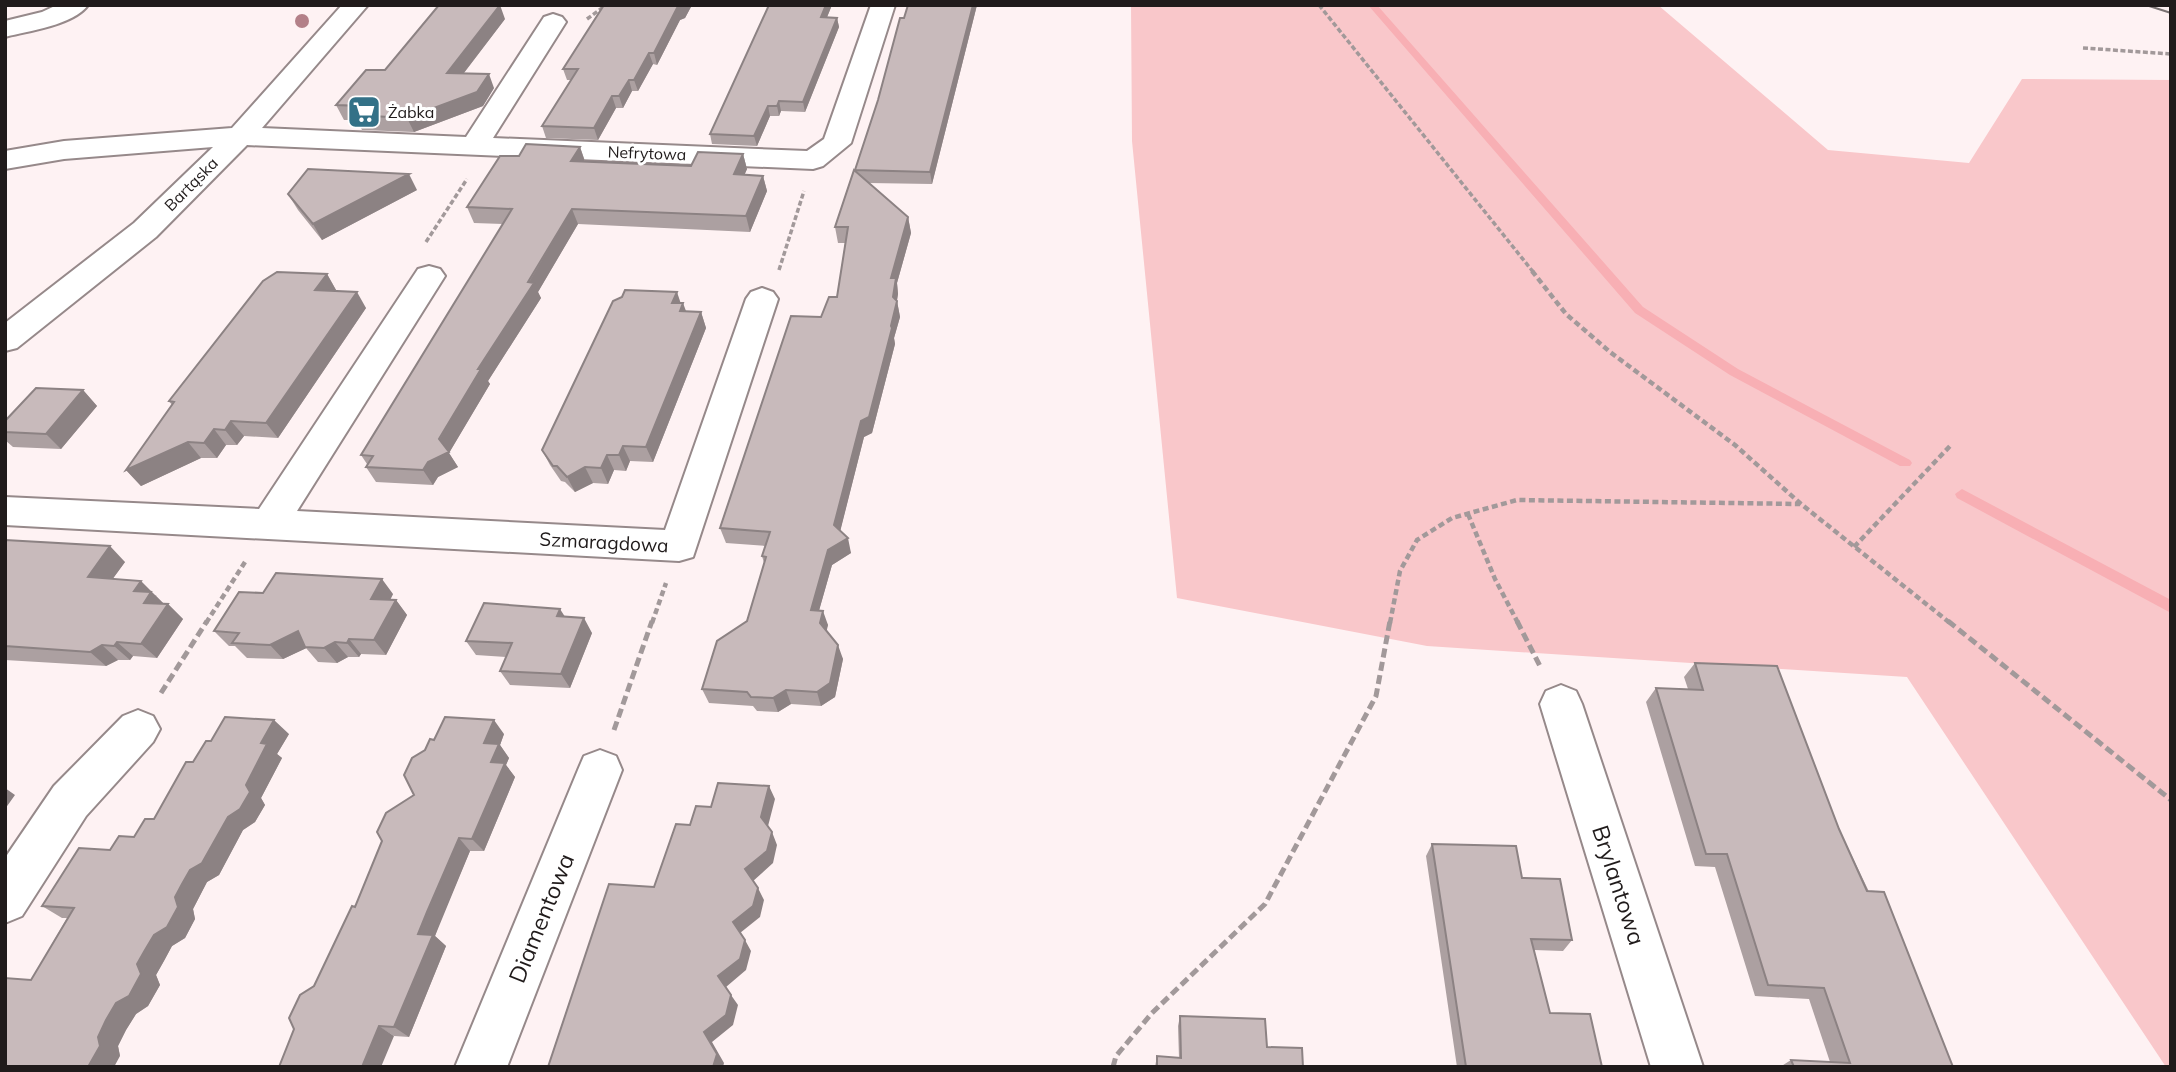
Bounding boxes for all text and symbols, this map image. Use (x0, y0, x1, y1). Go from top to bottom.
supermarket icon: Żabka (345, 93, 383, 131)
place label: Żabka (388, 102, 434, 122)
street label: Nefrytowa (607, 142, 687, 164)
street label: Bartąska (160, 153, 222, 215)
street label: Szmaragdowa (539, 527, 669, 557)
street label: Brylantowa (1586, 822, 1652, 948)
street label: Diamentowa (502, 849, 580, 987)

